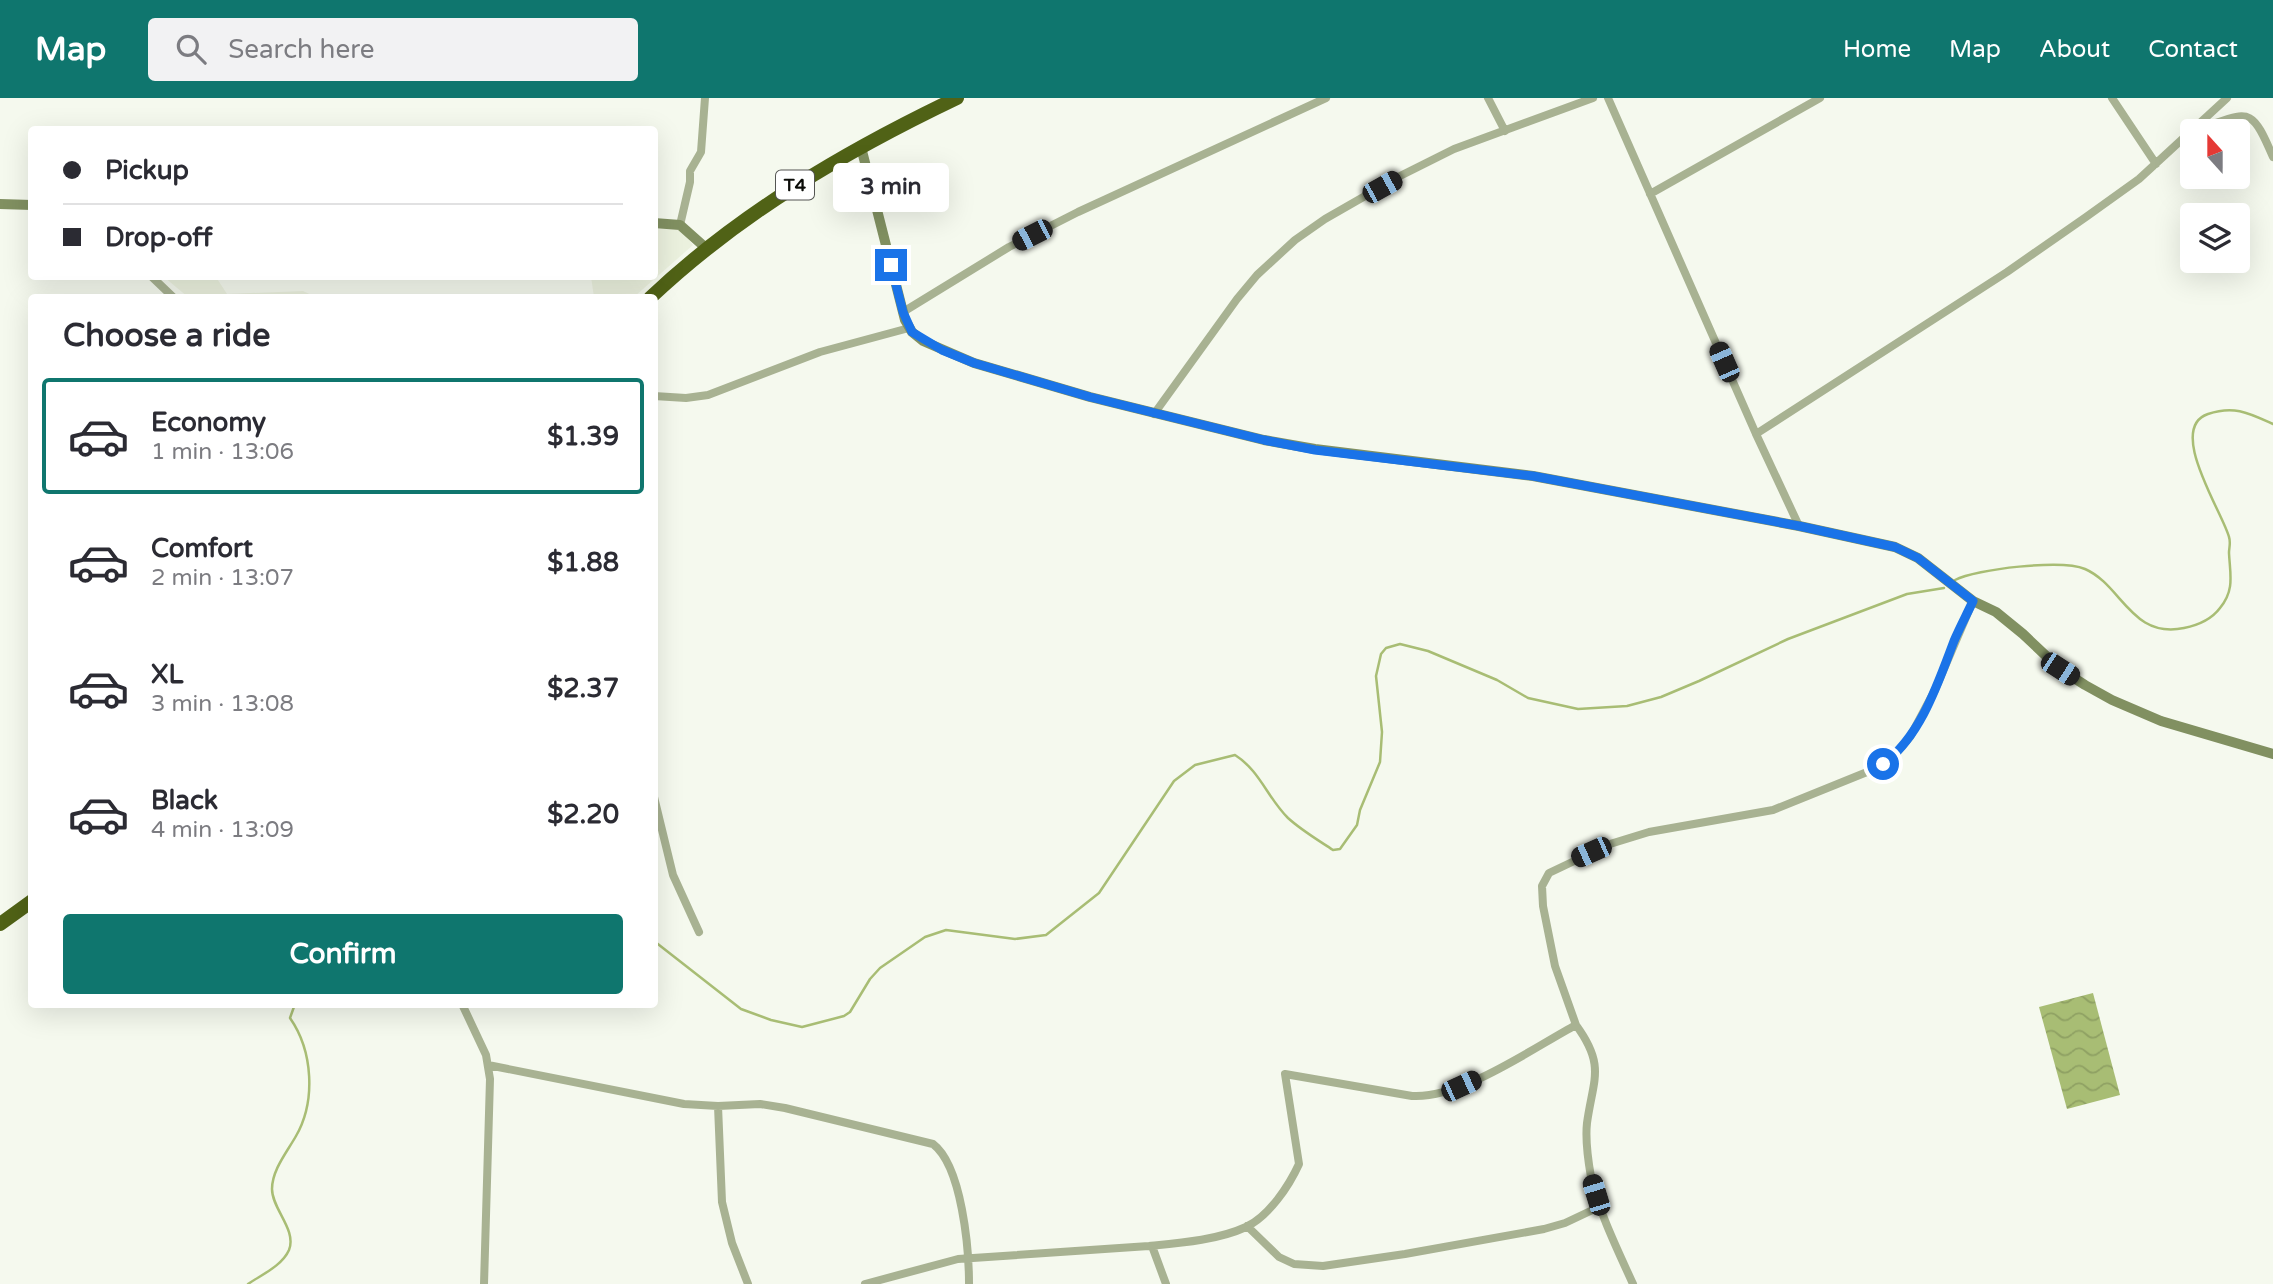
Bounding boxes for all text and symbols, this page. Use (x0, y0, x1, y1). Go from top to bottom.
search box (148, 18, 638, 81)
text: Map (35, 30, 106, 69)
icon: search (172, 30, 210, 68)
text: Search here (228, 34, 374, 65)
text: Home (1843, 35, 1911, 64)
text: Map (1949, 35, 2001, 64)
text: About (2039, 35, 2110, 64)
text: Contact (2148, 35, 2238, 64)
north arrow (2180, 119, 2250, 189)
map controls (2180, 119, 2250, 273)
text: Pickup (105, 155, 189, 186)
callout: 3 min (833, 164, 949, 212)
car (1359, 168, 1406, 206)
road number: T4 (776, 170, 814, 200)
text: 3 min (860, 173, 922, 201)
button: layers (2180, 203, 2250, 273)
car (1009, 216, 1056, 254)
text: Drop-off (105, 222, 212, 253)
route end (875, 249, 907, 281)
text: Choose a ride (63, 317, 270, 355)
car (1706, 339, 1743, 385)
icon: car (67, 405, 130, 468)
text: Economy (151, 407, 266, 438)
text: $1.39 (547, 421, 619, 452)
text: 1 min · 13:06 (151, 438, 294, 466)
icon: car (67, 531, 130, 594)
text: Comfort (151, 533, 253, 564)
text: $1.88 (547, 547, 619, 578)
text: 2 min · 13:07 (151, 564, 294, 592)
car (2037, 649, 2084, 689)
icon: car (67, 657, 130, 720)
text: XL (151, 659, 183, 690)
text: $2.37 (547, 673, 619, 704)
text: 3 min · 13:08 (151, 690, 294, 718)
route start (1867, 748, 1899, 780)
icon: car (67, 783, 130, 846)
text: Black (151, 785, 218, 816)
text: $2.20 (547, 799, 619, 830)
text: 4 min · 13:09 (151, 816, 294, 844)
car (1568, 834, 1615, 870)
button: Confirm (63, 914, 623, 994)
car (1438, 1068, 1485, 1104)
car (1580, 1172, 1613, 1218)

